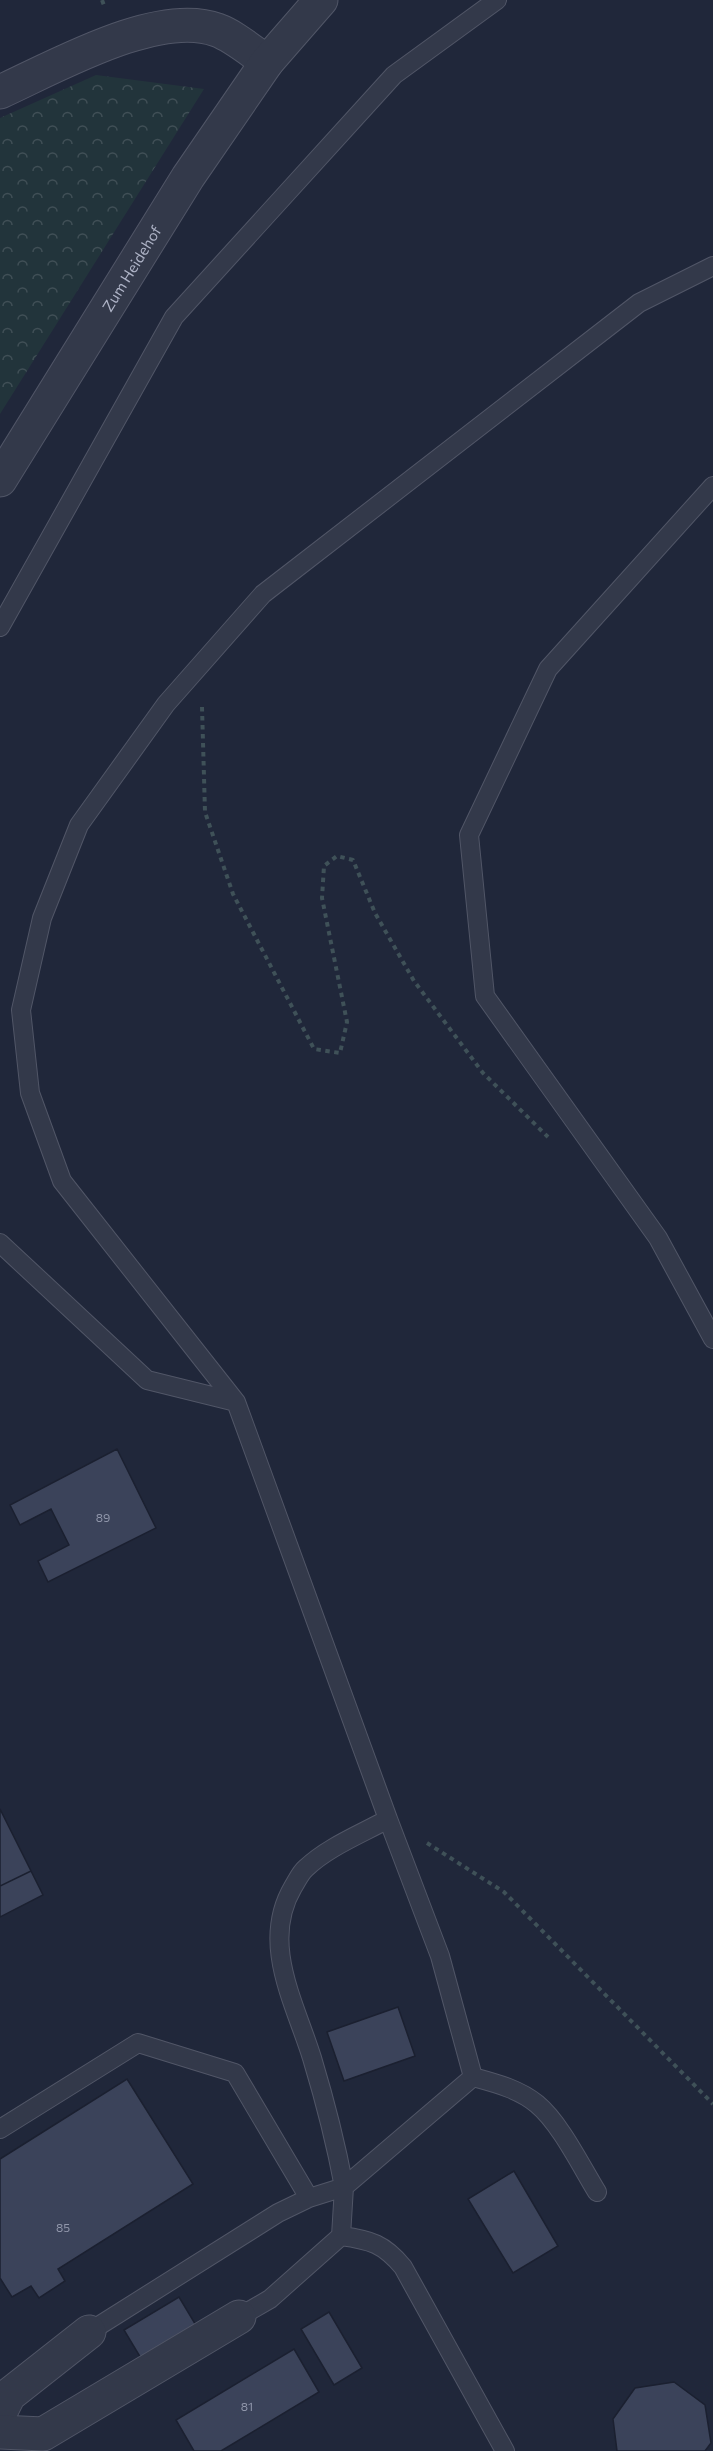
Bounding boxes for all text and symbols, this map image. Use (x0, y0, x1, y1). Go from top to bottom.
street label: Zum Heidehof (98, 222, 165, 315)
house number: 89 (96, 1510, 110, 1524)
house number: 85 (56, 2220, 70, 2234)
house number: 81 (241, 2399, 253, 2413)

